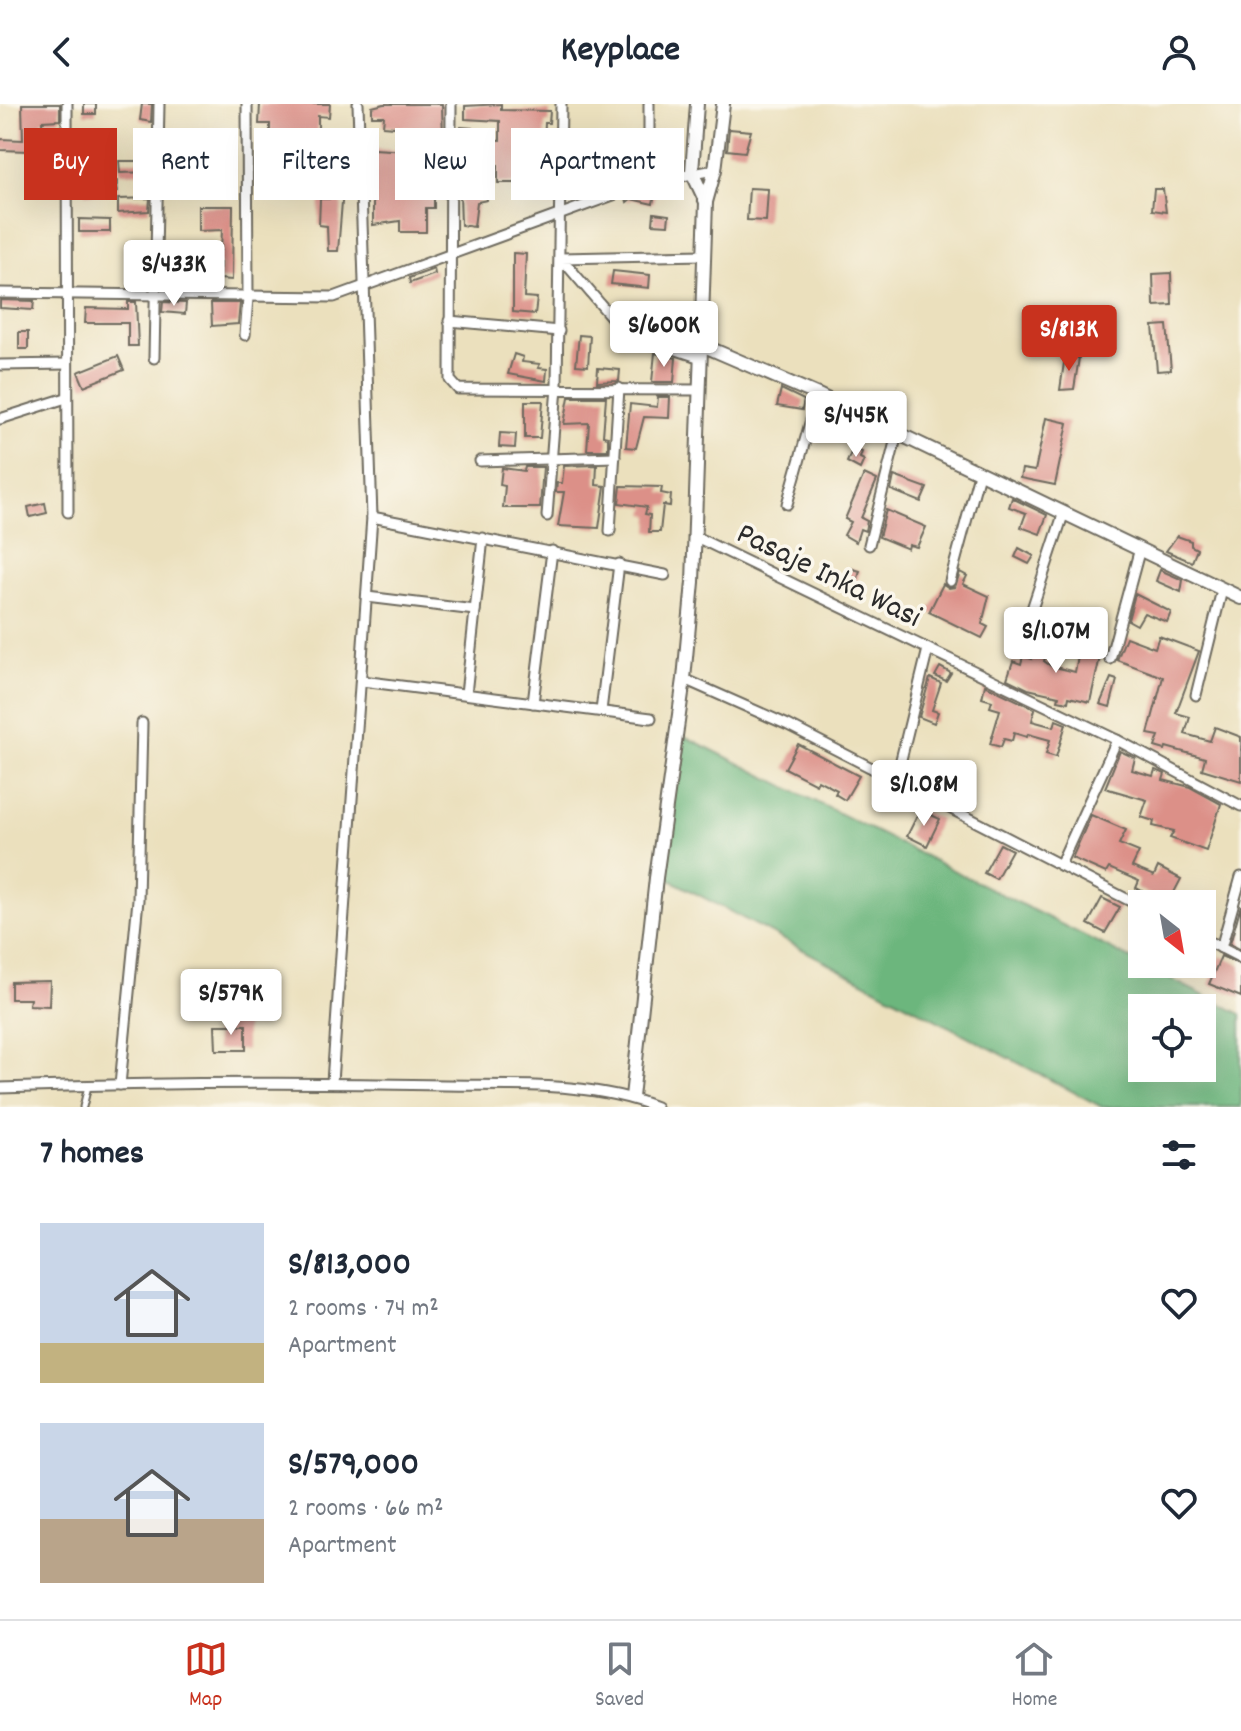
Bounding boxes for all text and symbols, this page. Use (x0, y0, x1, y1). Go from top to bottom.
text: Keyplace (561, 26, 680, 78)
icon: back (40, 30, 84, 74)
icon: person (1157, 30, 1201, 74)
chip: Buy (24, 128, 117, 200)
chip: Rent (133, 128, 238, 200)
chip: Filters (254, 128, 379, 200)
chip: New (395, 128, 495, 200)
chip: Apartment (511, 128, 684, 200)
pin: S/433K (109, 240, 239, 308)
text: S/433K (142, 247, 206, 284)
pin: S/600K (599, 301, 729, 369)
pin: S/813K (1004, 305, 1134, 373)
text: S/600K (628, 308, 700, 345)
text: S/813K (1040, 312, 1098, 349)
pin: S/445K (791, 391, 921, 459)
text: S/445K (824, 398, 888, 435)
street label: Pasaje Inka Wasi (728, 513, 928, 642)
pin: S/1.07M (982, 607, 1130, 675)
text: S/1.07M (1022, 614, 1090, 651)
pin: S/1.08M (850, 760, 998, 828)
text: S/1.08M (890, 767, 958, 804)
north arrow (1128, 890, 1216, 978)
map controls (1128, 890, 1216, 1082)
pin: S/579K (166, 969, 296, 1037)
text: S/579K (199, 976, 263, 1013)
button: locate (1128, 994, 1216, 1082)
text: 7 homes (40, 1131, 144, 1180)
icon: filters (1157, 1133, 1201, 1177)
text: S/813,000 (288, 1242, 411, 1291)
icon: home (104, 1255, 200, 1351)
icon: heart (1157, 1281, 1201, 1325)
text: 2 rooms · 74 m² (288, 1291, 439, 1328)
text: Apartment (288, 1328, 397, 1365)
text: S/579,000 (288, 1442, 419, 1491)
icon: home (104, 1455, 200, 1551)
icon: heart (1157, 1481, 1201, 1525)
text: 2 rooms · 66 m² (288, 1491, 444, 1528)
text: Apartment (288, 1528, 397, 1565)
tab: Map (184, 1637, 228, 1716)
tab: Saved (595, 1637, 644, 1716)
tab: Home (1011, 1637, 1057, 1716)

